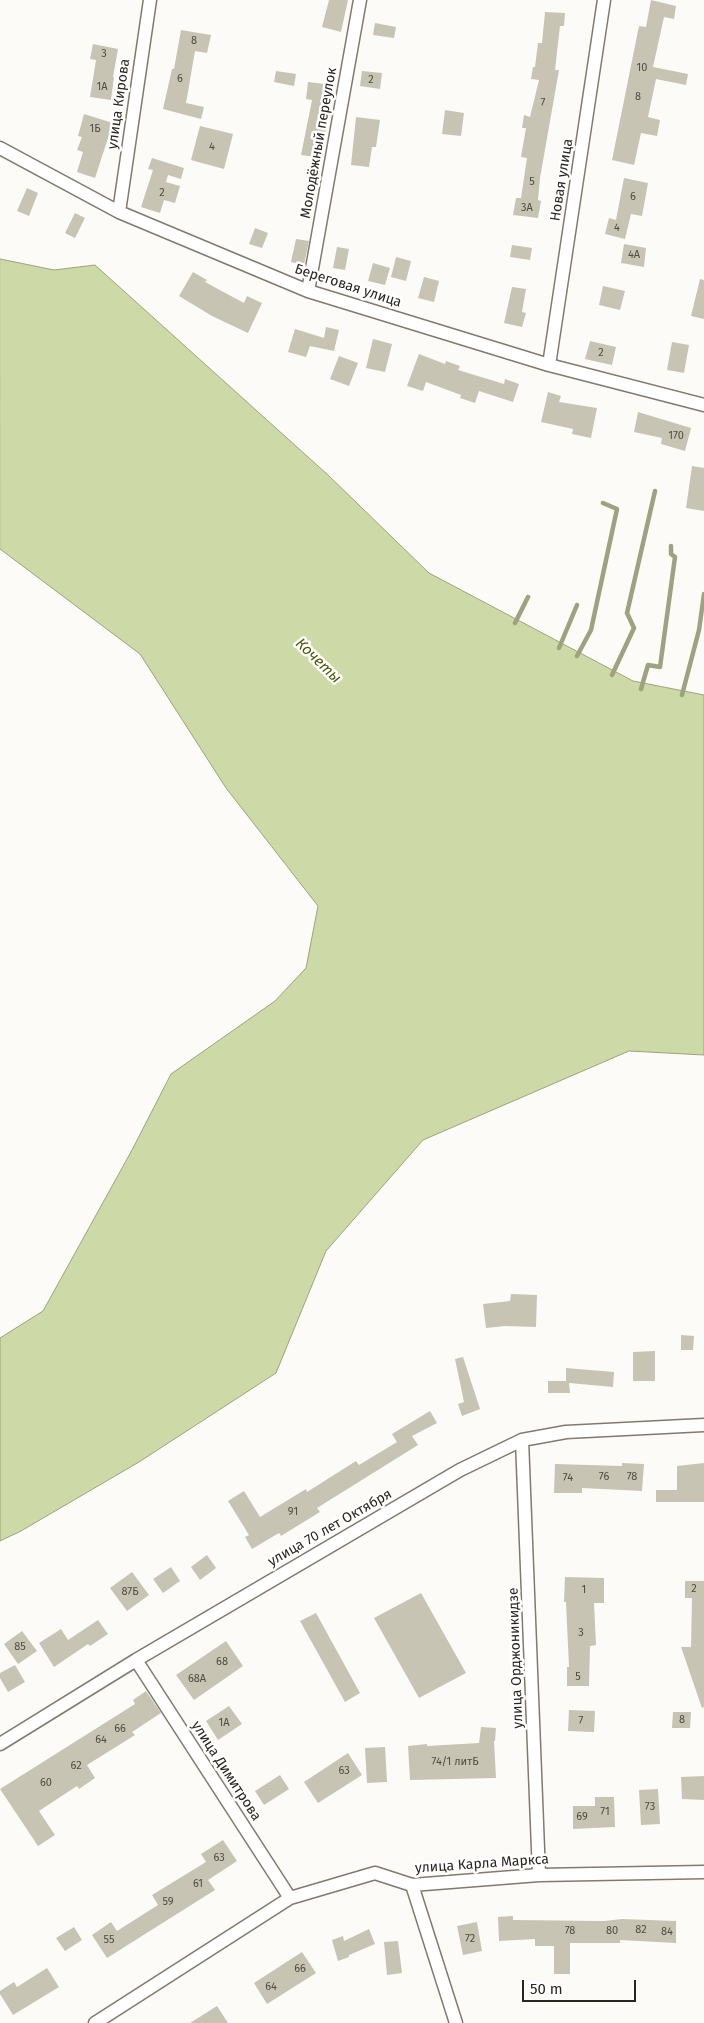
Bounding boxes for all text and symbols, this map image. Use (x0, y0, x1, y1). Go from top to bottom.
house number: 8 (191, 34, 197, 48)
house number: 3 (101, 47, 107, 61)
street label: улица Кирова (104, 58, 134, 150)
house number: 10 (637, 61, 647, 75)
street label: Молодёжный переулок (297, 66, 341, 220)
house number: 6 (177, 72, 183, 86)
house number: 2 (368, 73, 374, 87)
house number: 1А (96, 80, 108, 94)
house number: 8 (635, 90, 641, 104)
house number: 7 (541, 96, 545, 110)
house number: 1Б (89, 122, 101, 136)
street label: Новая улица (547, 137, 577, 223)
house number: 4 (209, 140, 215, 154)
house number: 5 (529, 175, 535, 189)
house number: 2 (159, 186, 165, 200)
house number: 6 (630, 190, 636, 204)
house number: 3А (521, 201, 533, 215)
house number: 4 (614, 221, 620, 235)
house number: 4А (628, 248, 640, 262)
street label: Береговая улица (292, 261, 404, 311)
house number: 2 (598, 346, 604, 360)
house number: 170 (668, 429, 684, 443)
water label: Кочеты (291, 635, 345, 687)
house number: 76 (599, 1470, 609, 1484)
house number: 78 (627, 1470, 637, 1484)
house number: 74 (563, 1471, 573, 1485)
street label: улица 70 лет Октября (265, 1486, 395, 1570)
house number: 91 (288, 1505, 298, 1519)
house number: 2 (691, 1582, 697, 1596)
house number: 1 (582, 1583, 586, 1597)
house number: 87Б (121, 1585, 139, 1599)
street label: улица Орджоникидзе (505, 1587, 527, 1729)
house number: 3 (578, 1626, 584, 1640)
house number: 85 (14, 1640, 26, 1654)
house number: 68 (216, 1655, 228, 1669)
house number: 5 (575, 1670, 581, 1684)
house number: 68А (188, 1672, 206, 1686)
house number: 8 (679, 1713, 685, 1727)
house number: 7 (579, 1714, 583, 1728)
house number: 1А (218, 1716, 230, 1730)
street label: улица Димитрова (187, 1718, 265, 1824)
house number: 66 (114, 1722, 126, 1736)
house number: 64 (95, 1733, 107, 1747)
house number: 74/1 литБ (431, 1755, 479, 1769)
house number: 62 (70, 1759, 82, 1773)
house number: 63 (338, 1764, 350, 1778)
house number: 60 (40, 1776, 52, 1790)
house number: 73 (645, 1800, 655, 1814)
house number: 71 (600, 1805, 610, 1819)
house number: 69 (576, 1810, 588, 1824)
house number: 63 (213, 1851, 225, 1865)
street label: улица Карла Маркса (414, 1851, 550, 1877)
house number: 61 (193, 1877, 203, 1891)
house number: 59 (162, 1895, 174, 1909)
house number: 82 (635, 1923, 647, 1937)
house number: 78 (565, 1924, 575, 1938)
house number: 80 (606, 1924, 618, 1938)
house number: 84 (661, 1925, 673, 1939)
house number: 72 (465, 1932, 475, 1946)
house number: 55 (104, 1933, 114, 1947)
house number: 66 (294, 1962, 306, 1976)
scale bar (524, 1970, 638, 2002)
house number: 64 (265, 1980, 277, 1994)
text: 50 m (530, 1980, 563, 1998)

